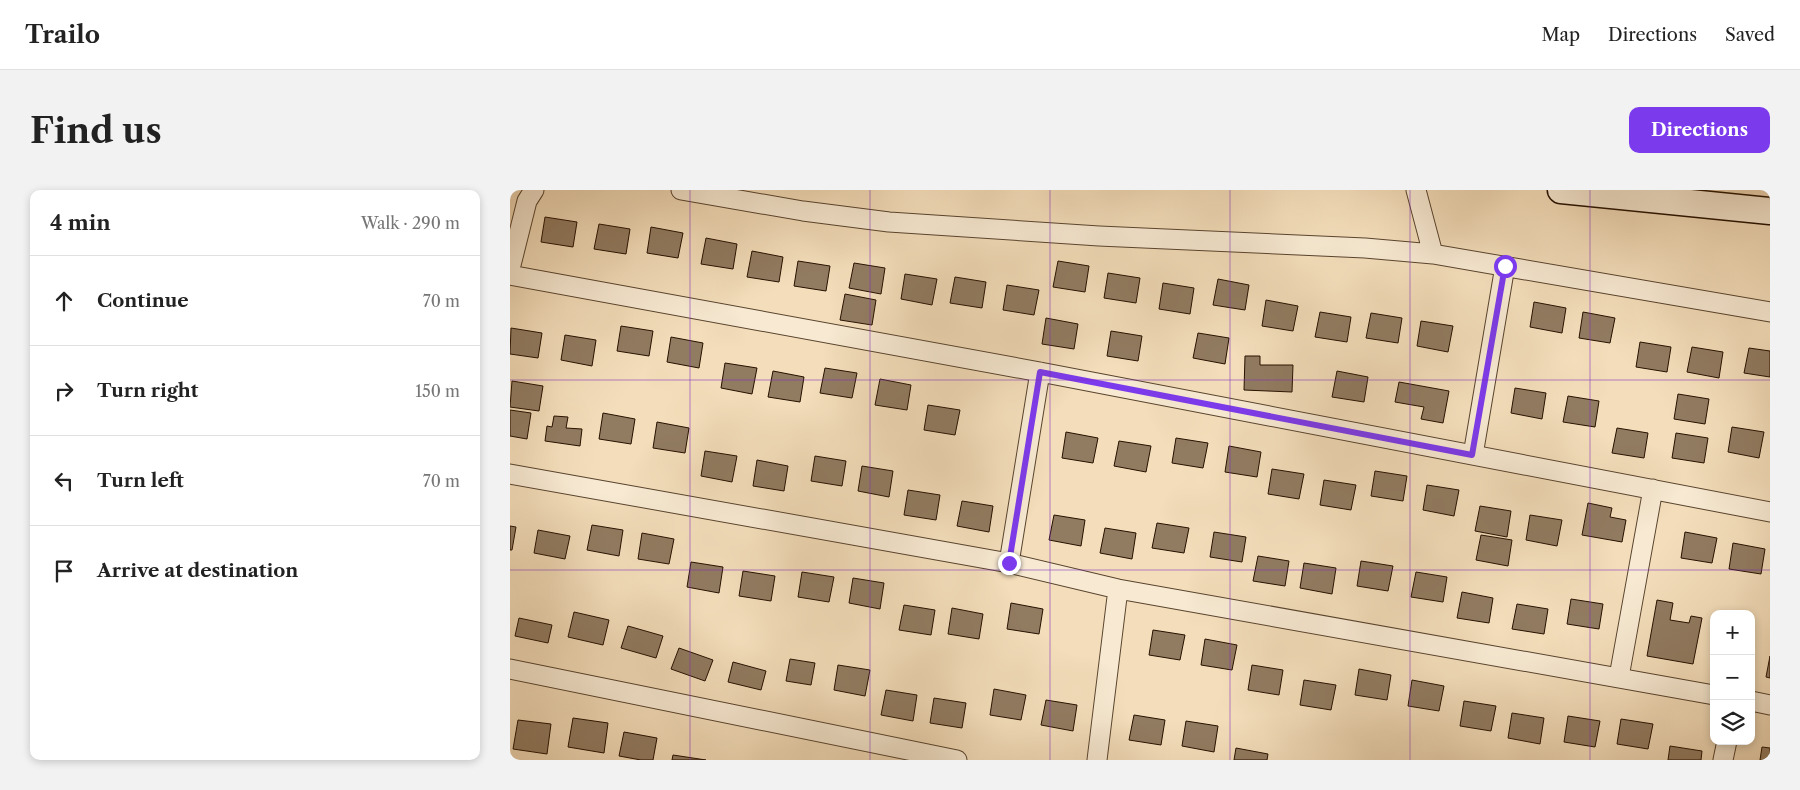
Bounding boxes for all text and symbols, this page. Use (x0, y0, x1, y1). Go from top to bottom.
text: Trailo (25, 20, 100, 49)
text: Map (1541, 24, 1580, 46)
text: Directions (1608, 24, 1697, 46)
text: Saved (1725, 24, 1775, 46)
button: Directions (1629, 107, 1770, 153)
text: Find us (30, 109, 162, 152)
text: 4 min (50, 210, 111, 235)
text: Walk · 290 m (361, 213, 460, 233)
route start (1494, 255, 1517, 278)
icon: ahead (50, 287, 78, 315)
text: Continue (97, 289, 189, 312)
text: 70 m (423, 291, 460, 311)
icon: right (50, 377, 78, 405)
text: Turn right (97, 379, 198, 402)
text: 150 m (415, 381, 460, 401)
icon: left (50, 467, 78, 495)
text: Turn left (97, 469, 184, 492)
text: 70 m (423, 471, 460, 491)
route end (998, 552, 1021, 575)
icon: arrive (50, 557, 78, 585)
text: Arrive at destination (97, 559, 298, 582)
map controls (1710, 610, 1755, 745)
button: + (1710, 610, 1755, 655)
button: − (1710, 655, 1755, 700)
button: layers (1710, 700, 1755, 745)

